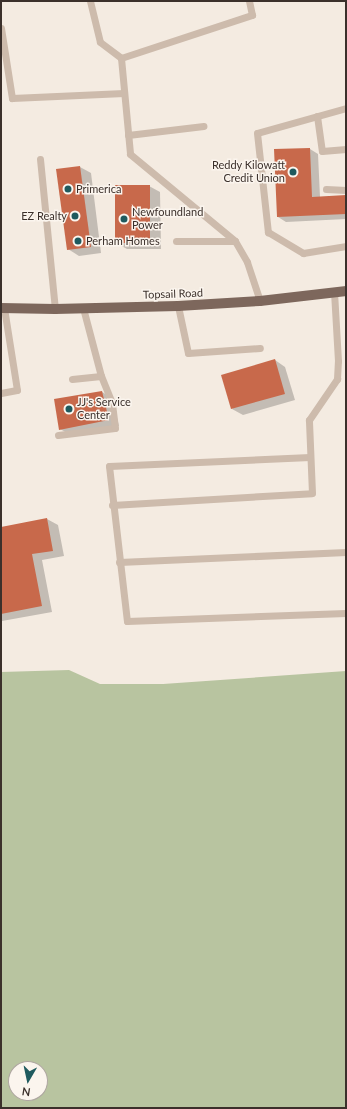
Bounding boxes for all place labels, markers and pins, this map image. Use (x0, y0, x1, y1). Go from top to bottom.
place label: Reddy Kilowatt Credit Union (212, 159, 285, 185)
marker: Reddy Kilowatt Credit Union (288, 167, 298, 177)
place label: Primerica (76, 182, 121, 196)
marker: Primerica (63, 184, 73, 194)
place label: Newfoundland Power (132, 206, 203, 232)
place label: EZ Realty (21, 209, 67, 223)
marker: EZ Realty (70, 211, 80, 221)
marker: Newfoundland Power (119, 214, 129, 224)
place label: Perham Homes (86, 234, 160, 248)
marker: Perham Homes (73, 236, 83, 246)
place label: JJ's Service Center (77, 396, 131, 422)
marker: JJ's Service Center (64, 404, 74, 414)

